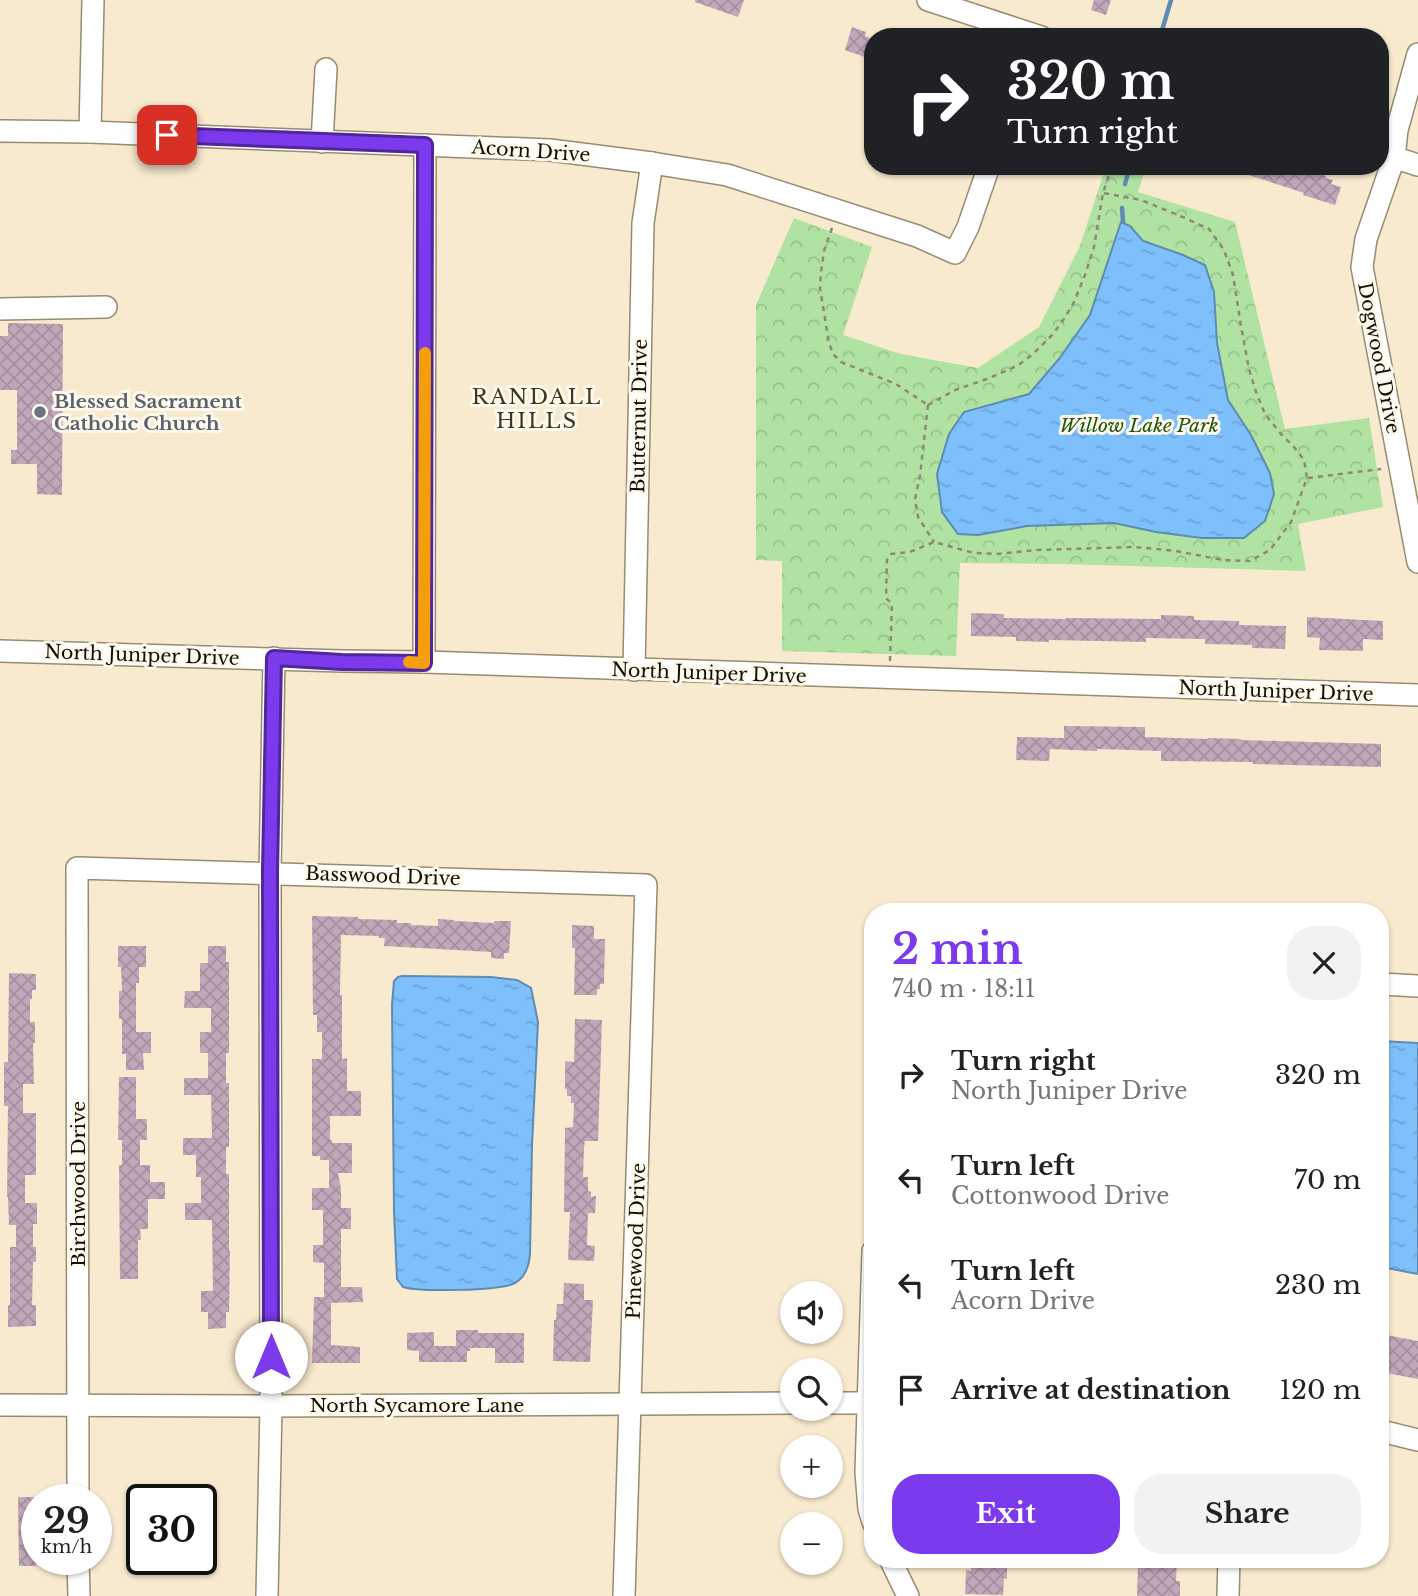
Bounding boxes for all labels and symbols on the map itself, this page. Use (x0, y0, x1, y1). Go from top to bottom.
pin (137, 105, 197, 165)
street label: Acorn Drive (470, 135, 591, 167)
street label: Dogwood Drive (1353, 280, 1405, 436)
street label: Butternut Drive (626, 339, 652, 493)
district label: RANDALL HILLS (472, 384, 602, 434)
place label: Blessed Sacrament Catholic Church (54, 390, 243, 435)
marker: Blessed Sacrament Catholic Church (32, 404, 48, 420)
park label: Willow Lake Park (1060, 414, 1218, 437)
street label: North Juniper Drive (44, 640, 240, 670)
street label: North Juniper Drive (611, 658, 807, 688)
street label: North Juniper Drive (1178, 676, 1374, 706)
street label: Basswood Drive (305, 862, 461, 890)
street label: Birchwood Drive (67, 1101, 90, 1267)
street label: Pinewood Drive (622, 1162, 650, 1320)
position arrow (234, 1320, 308, 1394)
street label: North Sycamore Lane (310, 1394, 524, 1417)
speed limit sign: 30 (126, 1484, 217, 1575)

